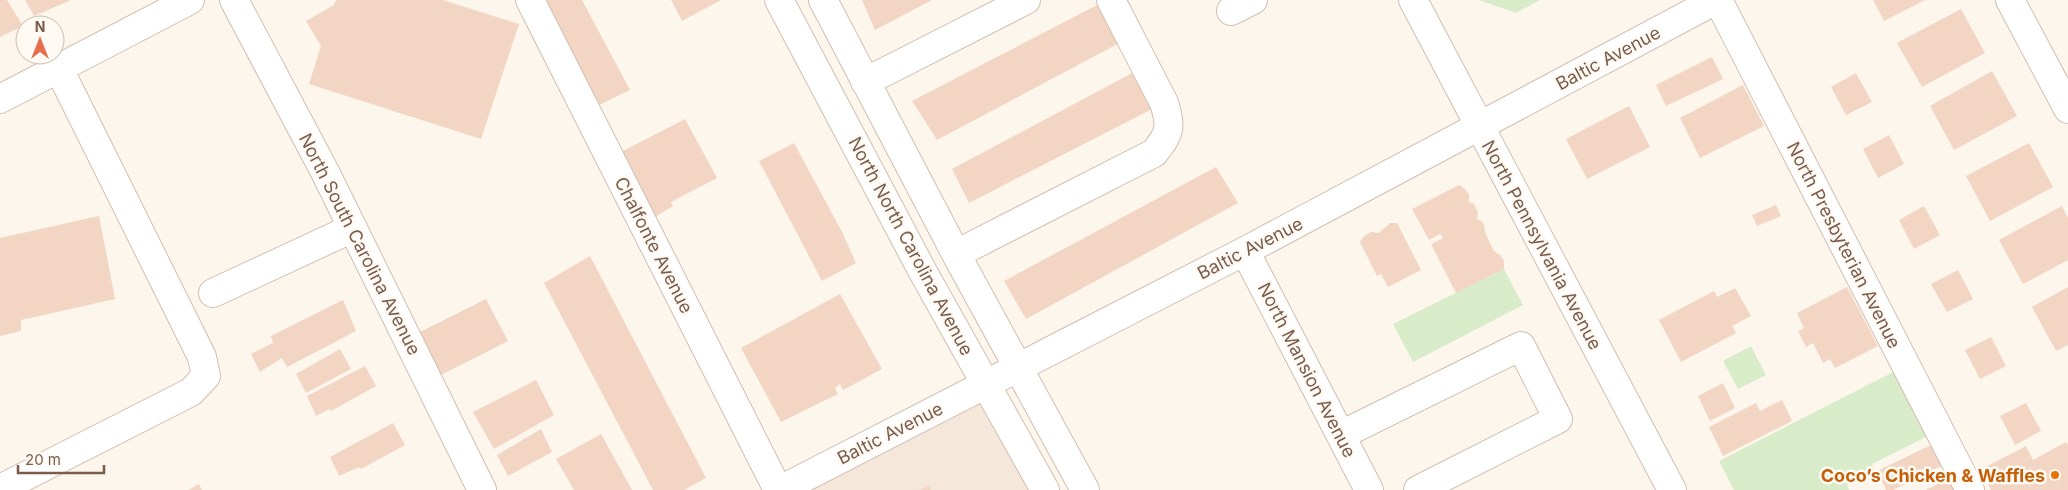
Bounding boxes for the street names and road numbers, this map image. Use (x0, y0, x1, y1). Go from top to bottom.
street label: Baltic Avenue (1552, 22, 1664, 94)
street label: North South Carolina Avenue (295, 130, 425, 358)
street label: North North Carolina Avenue (844, 133, 978, 359)
street label: North Pennsylvania Avenue (1478, 137, 1606, 353)
street label: North Presbyterian Avenue (1783, 138, 1905, 352)
street label: Chalfonte Avenue (611, 173, 697, 317)
street label: Baltic Avenue (1194, 212, 1306, 284)
street label: North Mansion Avenue (1254, 279, 1360, 461)
street label: Baltic Avenue (834, 397, 946, 469)

